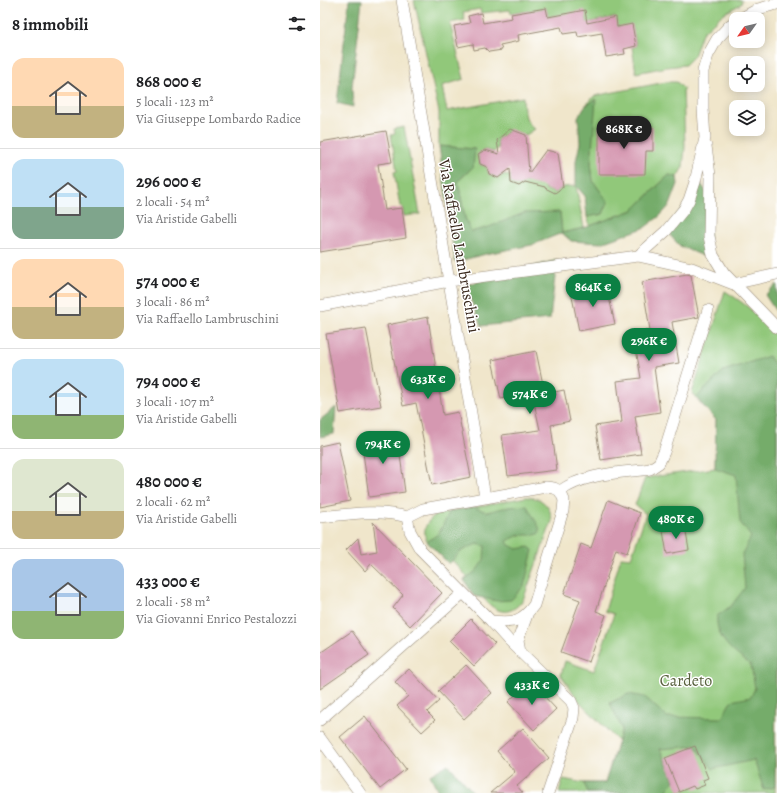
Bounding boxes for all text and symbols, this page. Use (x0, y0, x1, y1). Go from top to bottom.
north arrow (729, 12, 765, 48)
map controls (729, 12, 765, 136)
text: 8 immobili (12, 13, 88, 36)
icon: filters (286, 13, 308, 35)
button: locate (729, 56, 765, 92)
text: 868 000 € (136, 70, 202, 93)
icon: home (44, 74, 92, 122)
text: 5 locali · 123 m² (136, 93, 214, 110)
button: layers (729, 100, 765, 136)
text: Via Giuseppe Lombardo Radice (136, 110, 301, 127)
pin: 868K € (591, 116, 657, 150)
text: 868K € (606, 120, 642, 137)
street label: Via Raffaello Lambruschini (433, 156, 485, 335)
text: 296 000 € (136, 170, 201, 193)
icon: home (44, 175, 92, 223)
text: 2 locali · 54 m² (136, 193, 210, 210)
text: Via Aristide Gabelli (136, 210, 237, 227)
text: 574 000 € (136, 270, 200, 293)
pin: 864K € (560, 274, 626, 308)
icon: home (44, 275, 92, 323)
text: 864K € (575, 278, 611, 295)
text: 3 locali · 86 m² (136, 293, 210, 310)
text: Via Raffaello Lambruschini (136, 310, 279, 327)
pin: 296K € (616, 328, 682, 362)
text: 296K € (631, 332, 667, 349)
pin: 633K € (395, 366, 461, 400)
text: 794 000 € (136, 370, 200, 393)
text: 633K € (410, 370, 446, 387)
icon: home (44, 375, 92, 423)
pin: 574K € (497, 381, 563, 415)
text: 574K € (512, 385, 548, 402)
text: 3 locali · 107 m² (136, 393, 214, 410)
text: Via Aristide Gabelli (136, 410, 237, 427)
pin: 794K € (350, 431, 416, 465)
text: 794K € (365, 435, 401, 452)
text: 480 000 € (136, 470, 202, 493)
icon: home (44, 475, 92, 523)
text: 2 locali · 62 m² (136, 493, 210, 510)
pin: 480K € (643, 506, 709, 540)
text: Via Aristide Gabelli (136, 510, 237, 527)
text: 480K € (657, 510, 695, 527)
text: 433 000 € (136, 570, 200, 593)
icon: home (44, 575, 92, 623)
text: 2 locali · 58 m² (136, 593, 210, 610)
text: Via Giovanni Enrico Pestalozzi (136, 610, 297, 627)
park label: Cardeto (660, 670, 712, 692)
pin: 433K € (499, 672, 565, 706)
text: 433K € (514, 676, 550, 693)

